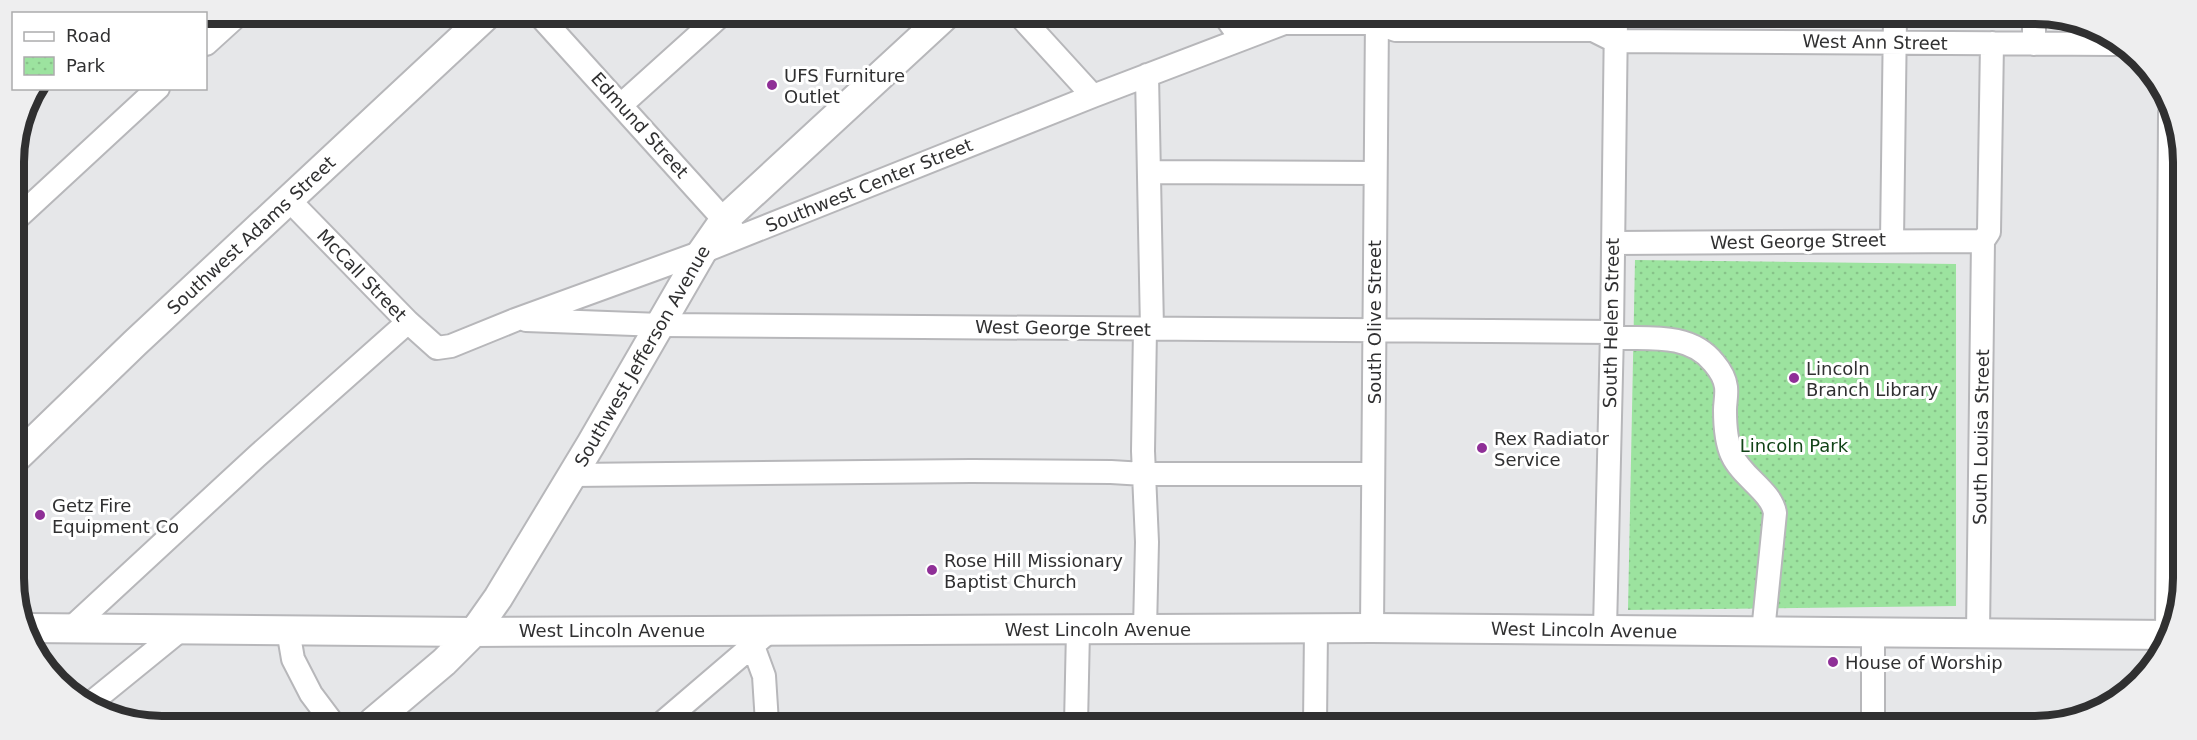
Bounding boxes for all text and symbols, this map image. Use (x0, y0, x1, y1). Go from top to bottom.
legend (12, 12, 207, 90)
text: Road (66, 25, 111, 46)
street label: West Ann Street (1802, 30, 1948, 54)
text: Park (66, 55, 105, 76)
place label: UFS Furniture Outlet (784, 65, 905, 107)
street label: Edmund Street (587, 68, 693, 182)
marker: UFS Furniture Outlet (765, 78, 779, 92)
street label: Southwest Center Street (762, 134, 976, 236)
street label: Southwest Adams Street (163, 152, 339, 318)
street label: McCall Street (313, 225, 411, 325)
street label: West George Street (1710, 229, 1886, 253)
street label: South Helen Street (1599, 238, 1623, 408)
street label: South Olive Street (1364, 240, 1385, 404)
street label: Southwest Jefferson Avenue (570, 242, 714, 470)
street label: West George Street (975, 316, 1151, 340)
street label: South Louisa Street (1969, 349, 1993, 525)
place label: Lincoln Branch Library (1806, 358, 1939, 400)
marker: Lincoln Branch Library (1787, 371, 1801, 385)
place label: Rex Radiator Service (1494, 428, 1609, 470)
park label: Lincoln Park (1740, 435, 1849, 456)
marker: Rex Radiator Service (1475, 441, 1489, 455)
place label: Getz Fire Equipment Co (52, 495, 179, 537)
marker: Getz Fire Equipment Co (33, 508, 47, 522)
place label: Rose Hill Missionary Baptist Church (944, 550, 1123, 592)
marker: Rose Hill Missionary Baptist Church (925, 563, 939, 577)
street label: West Lincoln Avenue (1491, 618, 1677, 642)
street label: West Lincoln Avenue (1005, 619, 1191, 640)
street label: West Lincoln Avenue (519, 620, 705, 641)
place label: House of Worship (1845, 652, 2003, 673)
marker: House of Worship (1826, 655, 1840, 669)

